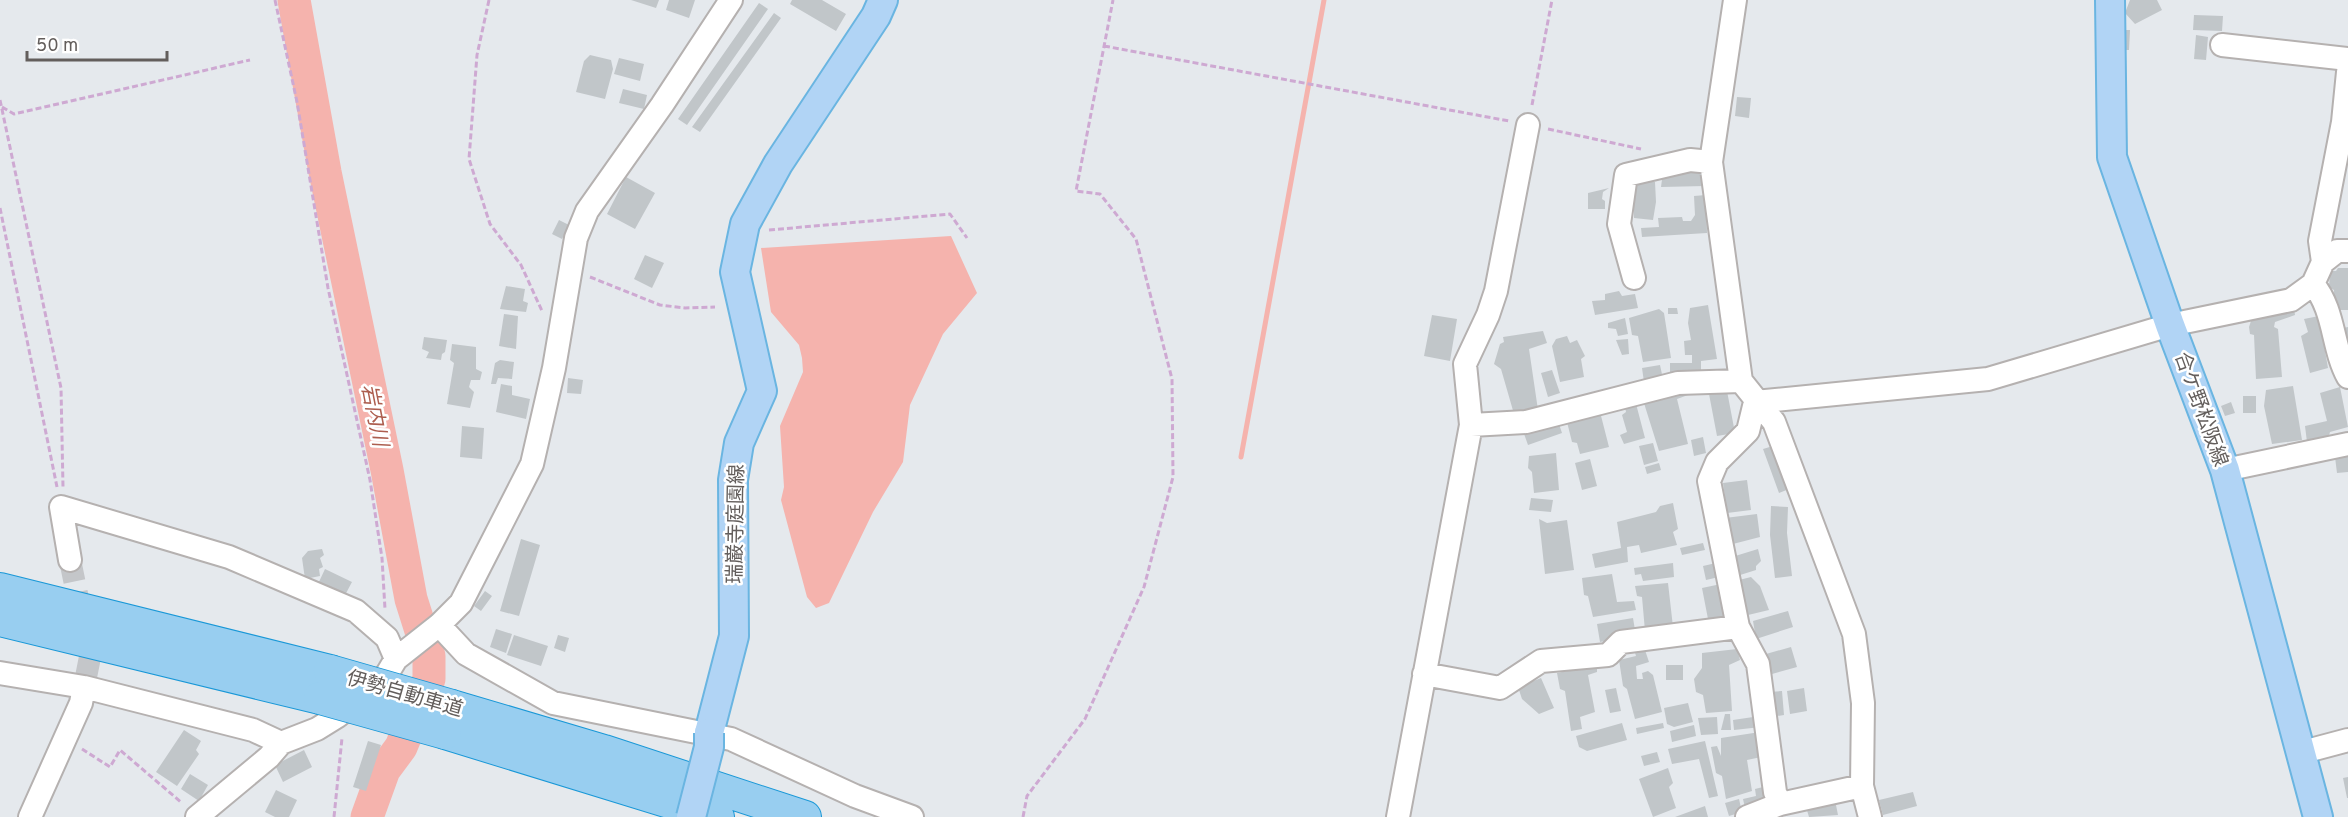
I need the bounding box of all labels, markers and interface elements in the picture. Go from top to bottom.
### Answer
scale bar [27,24,166,62]
text: 50 m [36,35,78,58]
street label: 合ケ野松阪線 [2167,349,2233,471]
water label: 岩内川 [354,382,393,451]
street label: 瑞巌寺庭園線 [723,464,751,584]
street label: 伊勢自動車道 [343,666,466,724]

